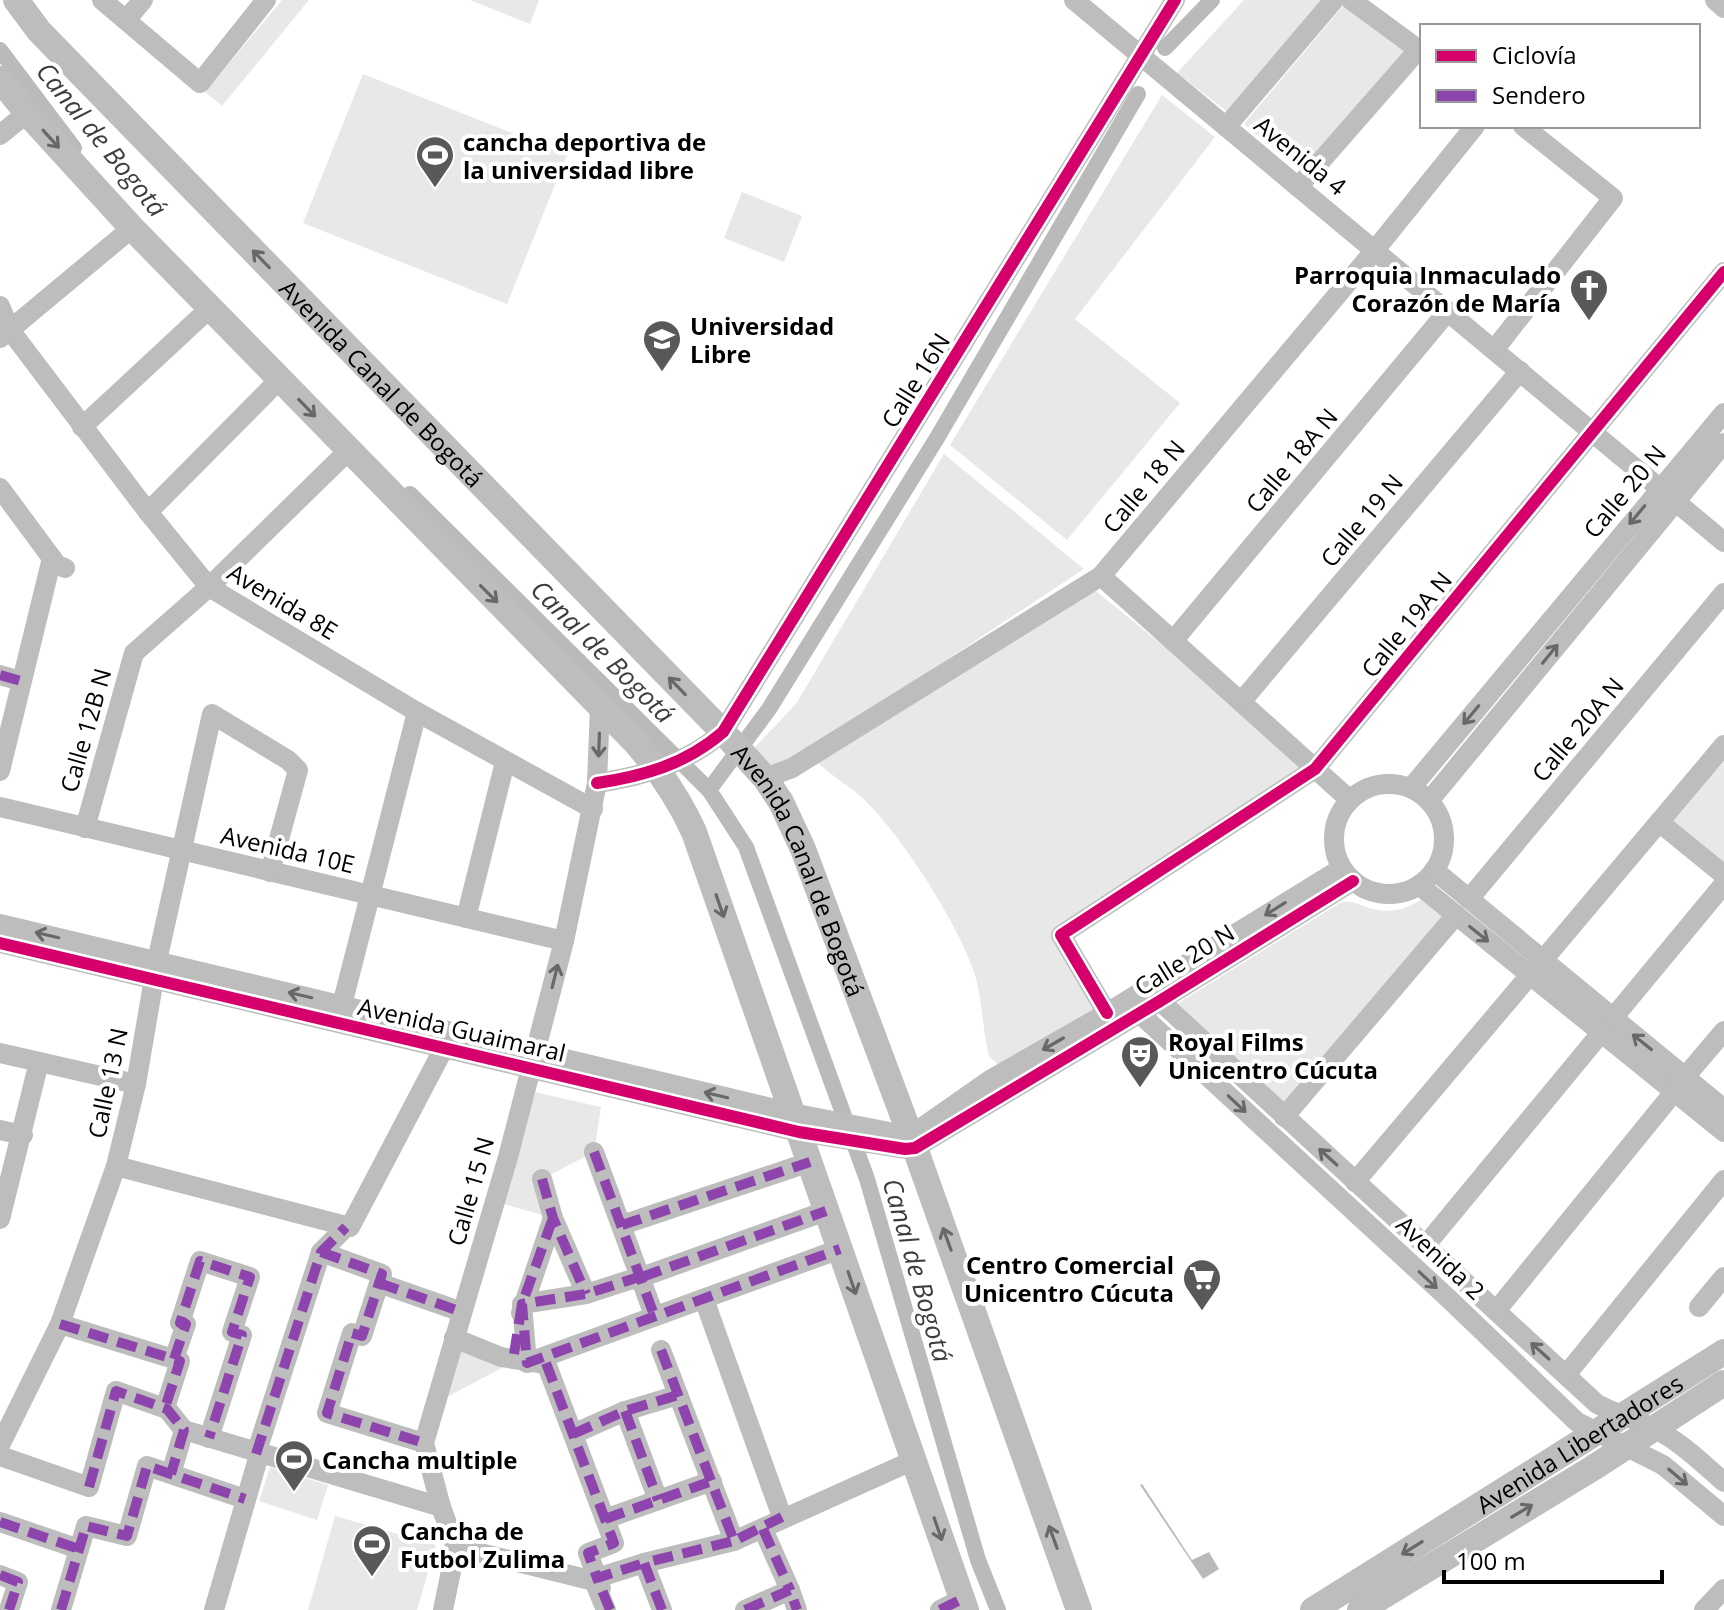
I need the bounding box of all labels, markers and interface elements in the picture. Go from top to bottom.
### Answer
legend [1420,24,1700,128]
text: Ciclovía [1492,38,1577,71]
water label: Canal de Bogotá [28,54,176,224]
text: Sendero [1492,78,1586,111]
street label: Avenida 4 [1248,108,1354,202]
place label: cancha deportiva de la universidad libre [463,125,706,186]
one-way arrow [41,128,59,148]
sports icon: cancha deportiva de la universidad libre [414,134,456,189]
one-way arrow [252,249,271,269]
place label: Parroquia Inmaculado Corazón de María [1294,258,1561,319]
church icon: Parroquia Inmaculado Corazón de María [1568,267,1610,322]
street label: Avenida Canal de Bogotá [273,272,491,494]
place label: Universidad Libre [690,309,834,370]
school or university icon: Universidad Libre [641,318,683,373]
street label: Calle 16N [873,326,957,434]
one-way arrow [297,398,316,417]
street label: Calle 18A N [1237,401,1345,519]
street label: Calle 18 N [1094,432,1192,540]
street label: Calle 20 N [1575,437,1673,545]
street label: Calle 19 N [1312,466,1410,574]
one-way arrow [1628,504,1646,525]
street label: Avenida 8E [222,555,344,647]
street label: Calle 19A N [1353,564,1459,684]
water label: Canal de Bogotá [523,571,683,731]
one-way arrow [479,584,498,603]
one-way arrow [1541,645,1559,665]
street label: Calle 12B N [52,664,118,796]
street label: Calle 20A N [1523,670,1631,788]
one-way arrow [668,676,687,696]
one-way arrow [1463,705,1481,726]
one-way arrow [591,731,606,758]
street label: Avenida Canal de Bogotá [725,736,873,1001]
street label: Avenida 10E [218,818,358,880]
one-way arrow [713,893,728,918]
one-way arrow [1265,901,1287,917]
street label: Calle 20 N [1128,915,1240,1003]
one-way arrow [1469,925,1489,943]
one-way arrow [35,927,60,942]
one-way arrow [548,963,563,989]
one-way arrow [288,987,313,1002]
street label: Avenida Guaimaral [355,989,569,1069]
street label: Calle 13 N [79,1025,135,1141]
place label: Royal Films Unicentro Cúcuta [1168,1025,1378,1086]
one-way arrow [1632,1033,1653,1051]
theatre icon: Royal Films Unicentro Cúcuta [1119,1034,1161,1089]
one-way arrow [1042,1037,1066,1052]
one-way arrow [704,1086,730,1101]
one-way arrow [1227,1095,1247,1114]
street label: Calle 15 N [439,1133,501,1249]
one-way arrow [1318,1148,1338,1166]
water label: Canal de Bogotá [875,1174,961,1366]
street label: Avenida 2 [1390,1208,1492,1306]
one-way arrow [939,1227,954,1252]
place label: Centro Comercial Unicentro Cúcuta [964,1248,1174,1309]
supermarket icon: Centro Comercial Unicentro Cúcuta [1181,1257,1223,1312]
one-way arrow [846,1271,860,1295]
one-way arrow [1418,1271,1438,1289]
one-way arrow [1530,1342,1550,1361]
street label: Avenida Libertadores [1469,1366,1689,1520]
sports icon: Cancha multiple [273,1438,315,1493]
place label: Cancha multiple [322,1443,518,1476]
one-way arrow [1667,1468,1687,1486]
one-way arrow [1510,1503,1533,1519]
place label: Cancha de Futbol Zulima [400,1514,565,1575]
one-way arrow [931,1516,946,1541]
sports icon: Cancha de Futbol Zulima [351,1523,393,1578]
one-way arrow [1045,1524,1060,1549]
scale bar [1444,1534,1662,1584]
one-way arrow [1401,1540,1423,1557]
text: 100 m [1456,1544,1526,1577]

